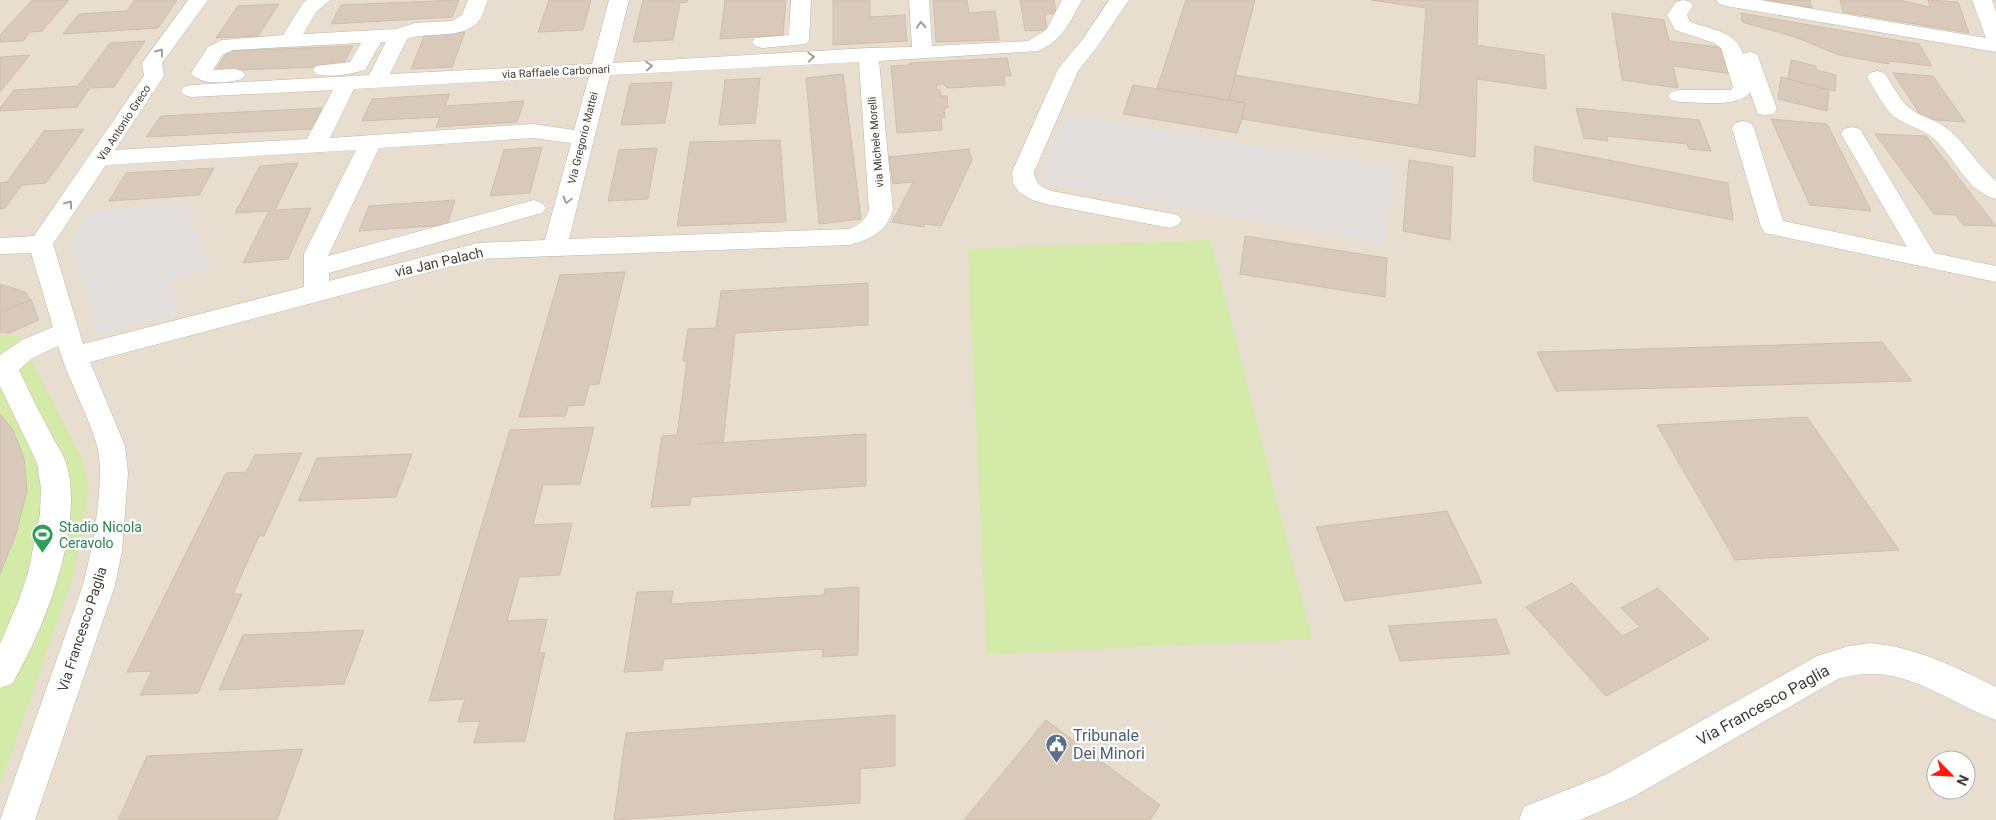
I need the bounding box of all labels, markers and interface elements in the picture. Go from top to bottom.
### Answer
one-way arrow [915,21,926,29]
one-way arrow [154,48,163,58]
one-way arrow [807,52,815,63]
one-way arrow [645,61,653,72]
street label: via Raffaele Carbonari [502,63,610,81]
street label: Via Antonio Greco [95,82,153,164]
street label: Via Gregorio Mattei [565,91,601,185]
street label: via Michele Morelli [866,96,886,188]
one-way arrow [562,195,573,204]
one-way arrow [63,200,72,210]
street label: via Jan Palach [393,244,485,280]
place label: Stadio Nicola Ceravolo [59,519,142,551]
sports icon: Stadio Nicola Ceravolo [31,523,55,554]
street label: Via Francesco Paglia [54,565,110,693]
street label: Via Francesco Paglia [1693,661,1833,749]
place label: Tribunale Dei Minori [1073,726,1145,763]
public building icon: Tribunale Dei Minori [1045,732,1069,763]
north arrow [1926,750,1976,800]
text: N [1954,773,1972,788]

